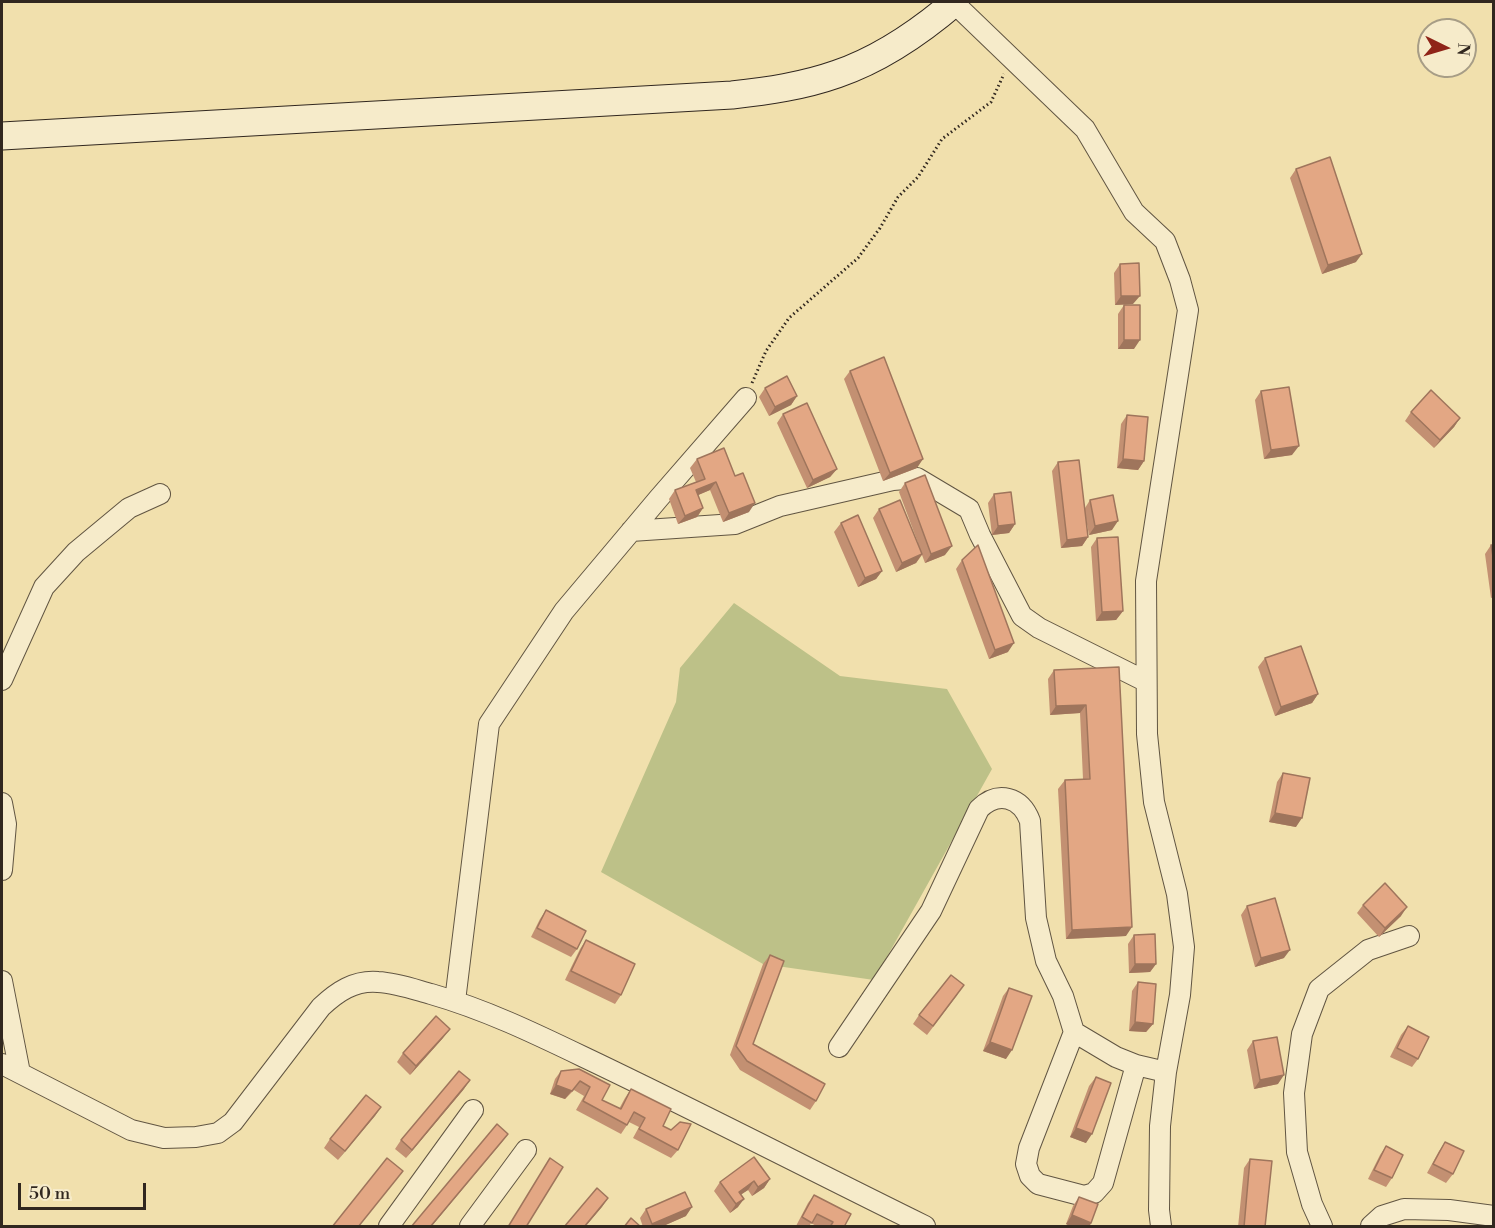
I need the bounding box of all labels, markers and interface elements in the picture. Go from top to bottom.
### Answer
north arrow [1417,18,1477,78]
text: N [1452,42,1473,57]
scale bar [21,1171,148,1209]
text: 50 m [29,1182,70,1205]

